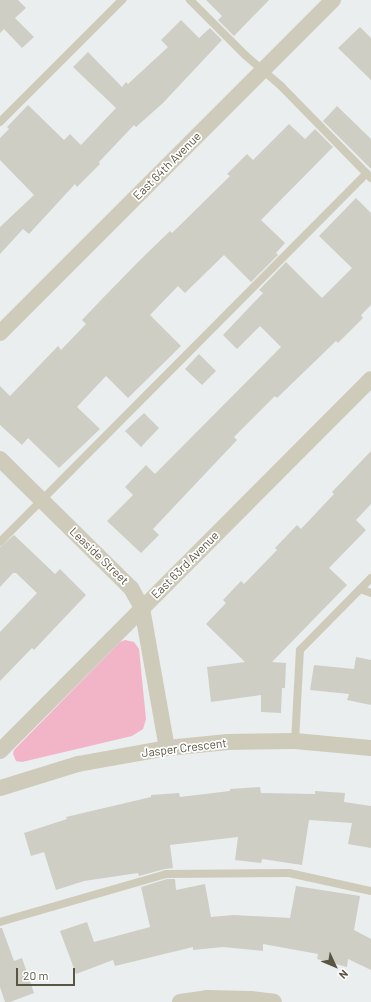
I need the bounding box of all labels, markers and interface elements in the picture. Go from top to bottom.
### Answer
street label: East 64th Avenue [130,129,204,203]
street label: Leaside Street [67,524,131,588]
street label: East 63rd Avenue [148,528,222,602]
street label: Jasper Crescent [141,736,227,760]
north arrow [315,946,355,986]
scale bar [18,960,77,986]
text: 20 m [23,968,49,982]
text: N [337,968,351,982]

